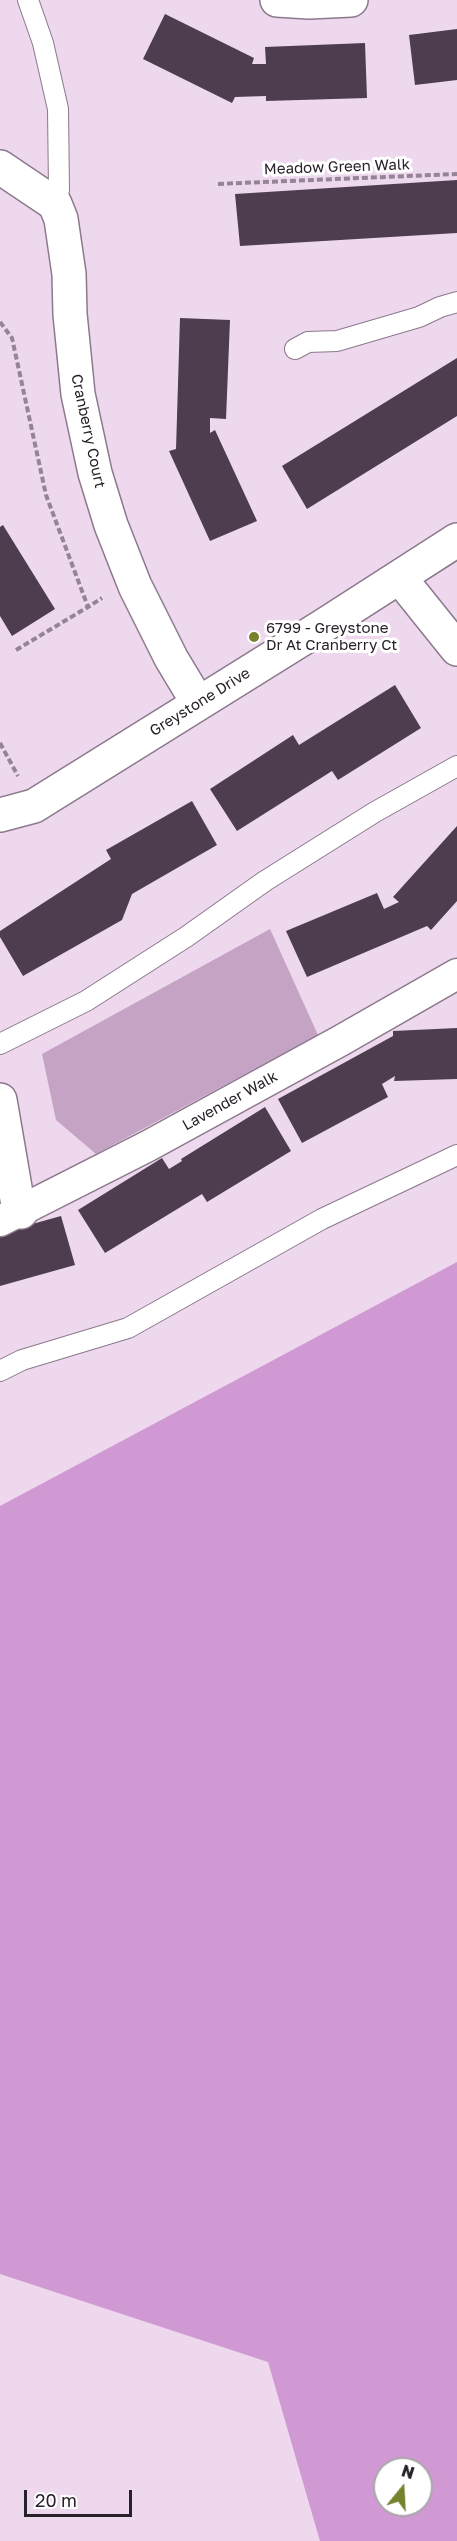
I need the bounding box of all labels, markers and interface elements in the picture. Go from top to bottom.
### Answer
street label: Meadow Green Walk [264,155,410,179]
street label: Cranberry Court [67,372,109,490]
place label: 6799 - Greystone Dr At Cranberry Ct [266,619,397,654]
marker: 6799 - Greystone Dr At Cranberry Ct [247,630,261,644]
street label: Greystone Drive [147,664,253,740]
street label: Lavender Walk [179,1067,281,1135]
north arrow [373,2457,433,2517]
text: N [399,2460,417,2483]
scale bar [27,2478,135,2516]
text: 20 m [35,2489,77,2511]

